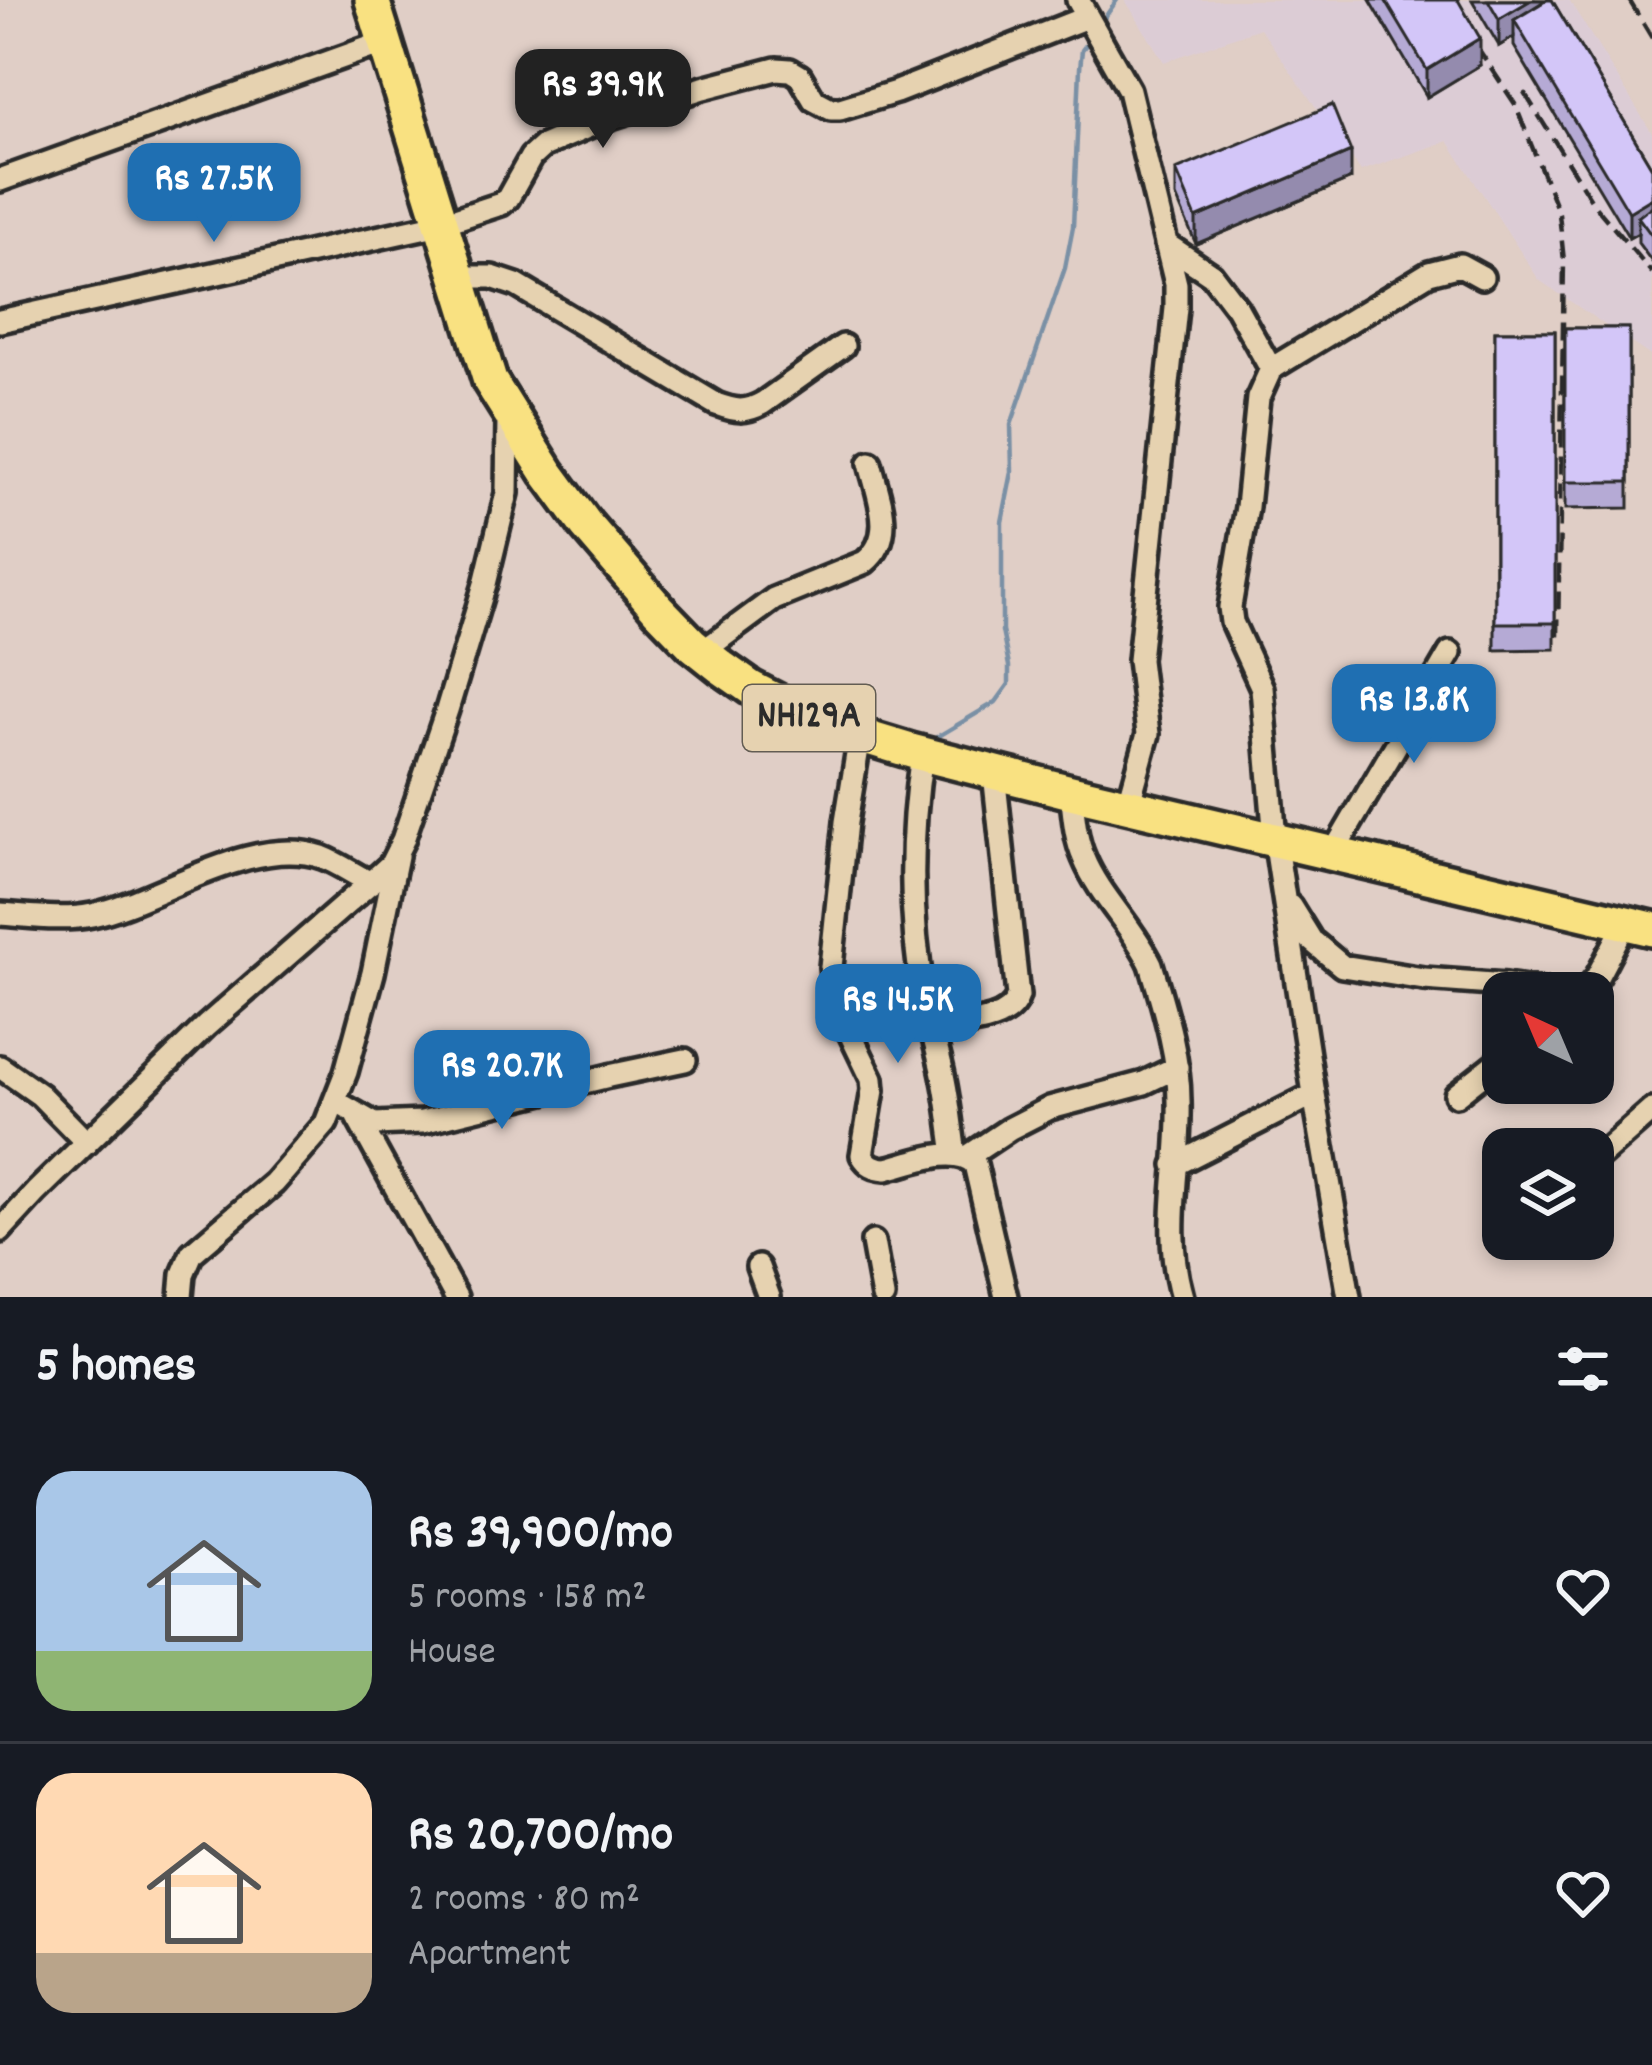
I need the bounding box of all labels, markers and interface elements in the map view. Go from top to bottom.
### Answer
pin: Rs 39.9K [479,49,727,151]
text: Rs 39.9K [542,60,664,115]
pin: Rs 27.5K [90,143,338,245]
text: Rs 27.5K [155,154,273,209]
pin: Rs 13.8K [1290,664,1538,766]
text: Rs 13.8K [1359,675,1469,730]
road number: NH129A [743,685,875,751]
pin: Rs 14.5K [774,964,1022,1066]
north arrow [1482,972,1614,1104]
map controls [1482,972,1614,1260]
text: Rs 14.5K [842,975,954,1030]
pin: Rs 20.7K [378,1030,626,1132]
text: Rs 20.7K [441,1041,563,1096]
button: layers [1482,1128,1614,1260]
text: 5 homes [36,1333,196,1405]
icon: filters [1550,1336,1616,1402]
text: Rs 39,900/mo [408,1500,673,1572]
icon: home [132,1519,276,1663]
icon: heart [1550,1558,1616,1624]
text: 5 rooms · 158 m² [408,1572,646,1627]
text: House [408,1627,496,1682]
text: Rs 20,700/mo [408,1802,673,1874]
icon: home [132,1821,276,1965]
icon: heart [1550,1860,1616,1926]
text: 2 rooms · 80 m² [408,1874,640,1929]
text: Apartment [408,1929,571,1984]

